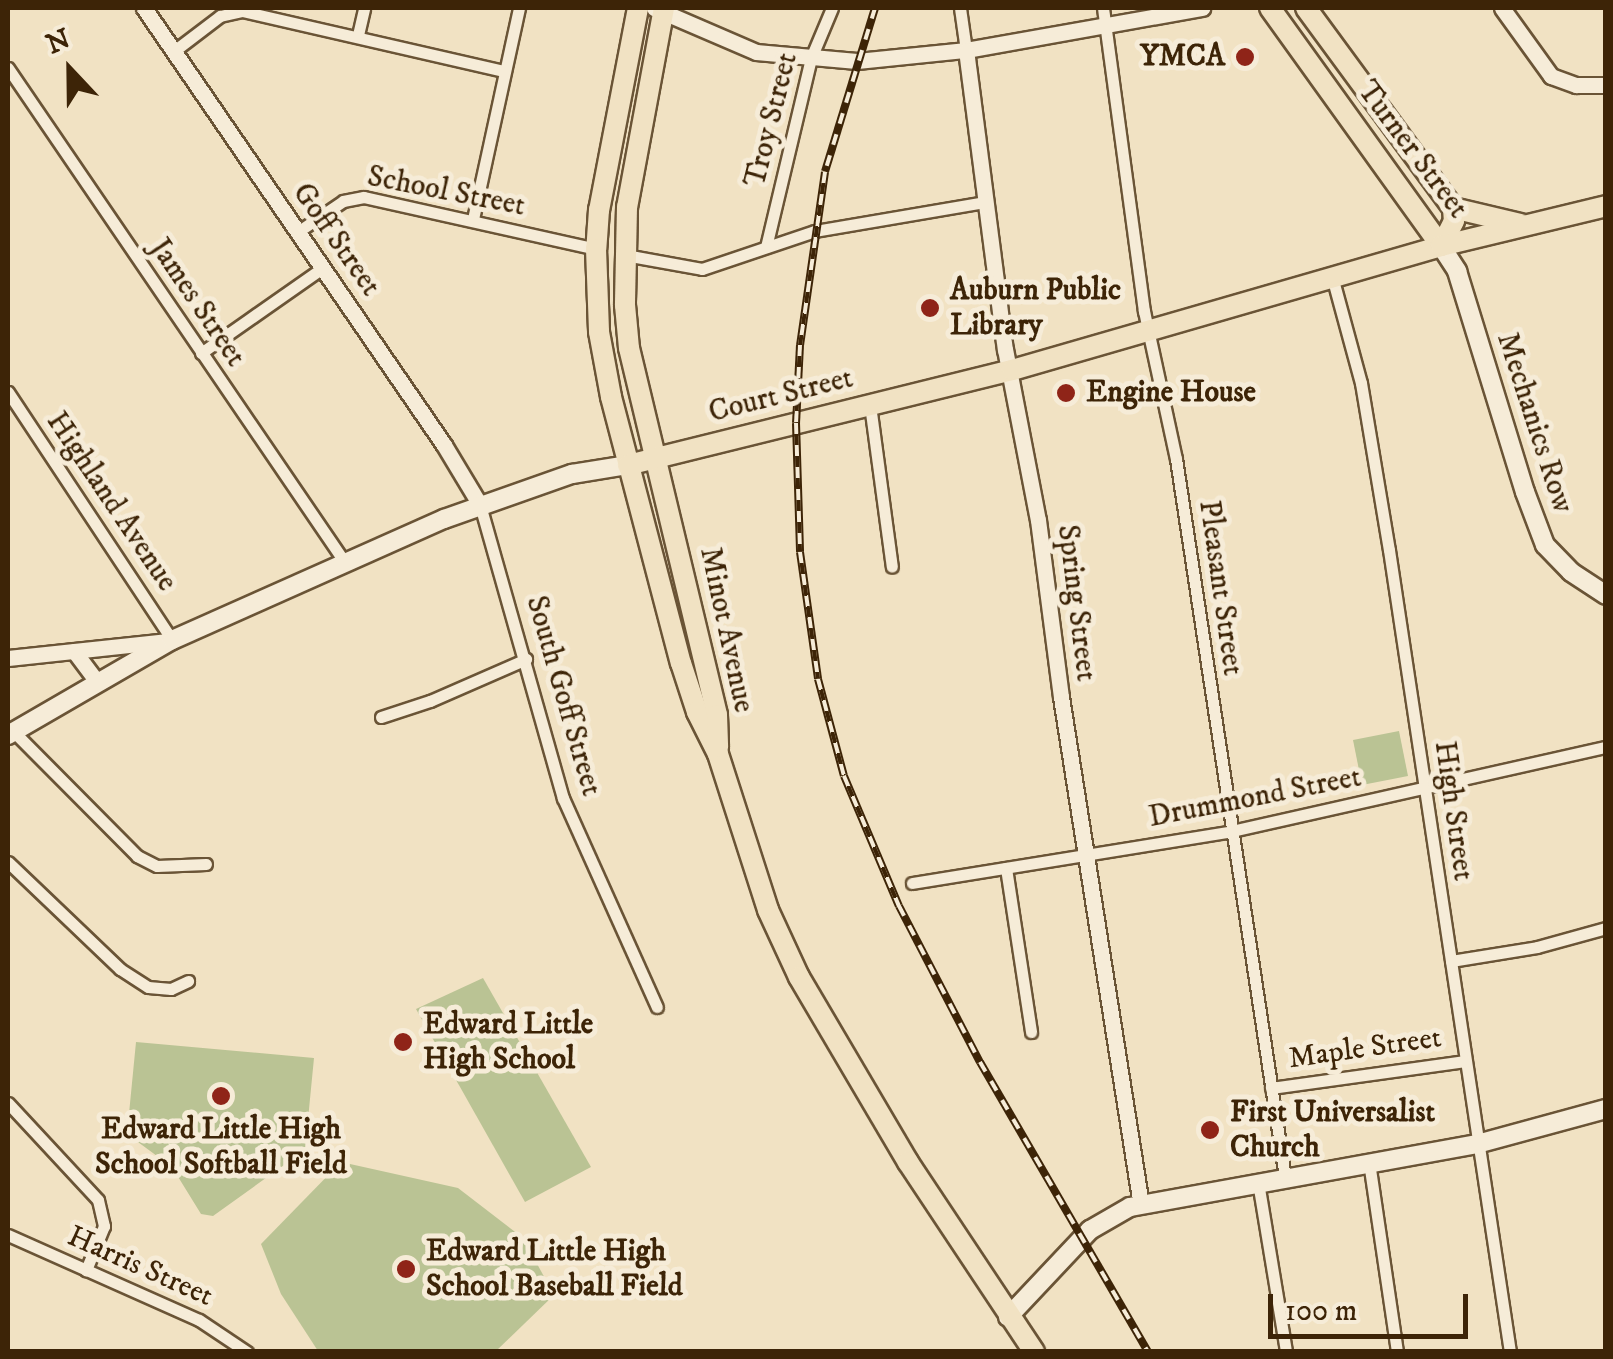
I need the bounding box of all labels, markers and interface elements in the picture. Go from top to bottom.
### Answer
north arrow [20,20,120,120]
text: N [41,21,76,62]
place label: YMCA [1140,39,1225,75]
marker: YMCA [1234,46,1256,68]
street label: Troy Street [738,49,806,191]
street label: Turner Street [1349,74,1475,226]
street label: School Street [364,159,528,225]
street label: Goff Street [284,177,388,303]
street label: James Street [141,232,253,374]
place label: Auburn Public Library [950,273,1121,344]
marker: Auburn Public Library [919,297,941,319]
street label: Mechanics Row [1488,328,1580,518]
street label: Court Street [705,361,857,431]
place label: Engine House [1086,375,1256,411]
marker: Engine House [1055,382,1077,404]
street label: Highland Avenue [38,406,184,598]
street label: Pleasant Street [1190,498,1250,678]
street label: Spring Street [1049,523,1103,683]
street label: Minot Avenue [691,544,761,716]
street label: South Goff Street [517,592,609,800]
street label: High Street [1425,739,1481,883]
street label: Drummond Street [1146,760,1364,836]
place label: Edward Little High School [423,1007,593,1078]
street label: Maple Street [1286,1020,1444,1078]
marker: Edward Little High School [392,1031,414,1053]
marker: Edward Little High School Softball Field [210,1085,232,1107]
place label: First Universalist Church [1230,1095,1435,1166]
place label: Edward Little High School Softball Field [95,1112,347,1182]
marker: First Universalist Church [1199,1119,1221,1141]
street label: Harris Street [62,1219,218,1315]
place label: Edward Little High School Baseball Field [426,1234,683,1304]
marker: Edward Little High School Baseball Field [395,1258,417,1280]
scale bar [1273,1274,1473,1336]
text: 100 m [1285,1293,1357,1330]

